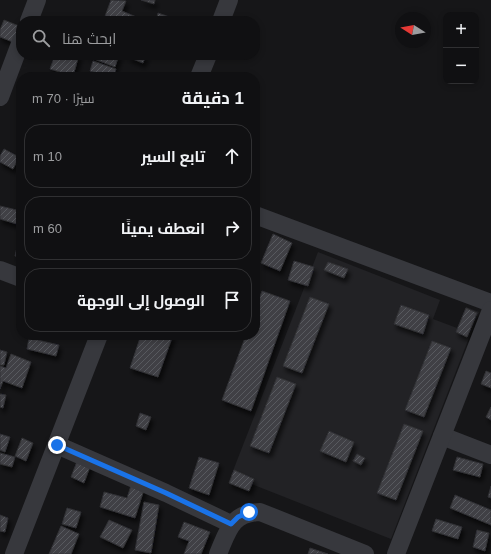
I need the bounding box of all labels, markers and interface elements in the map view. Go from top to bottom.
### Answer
north arrow [395,12,431,48]
map controls [443,12,479,84]
button: + [443,12,479,48]
search box [16,16,260,60]
icon: search [30,27,52,49]
text: ابحث هنا [62,30,116,47]
button: − [443,48,479,84]
text: 1 دقيقة [182,89,244,108]
text: سيرًا · 70 m [32,91,94,106]
icon: ahead [221,145,243,167]
text: تابع السير [141,148,205,165]
text: 10 m [33,149,62,164]
icon: right [221,217,243,239]
text: انعطف يمينًا [121,220,205,237]
text: 60 m [33,221,62,236]
icon: arrive [221,289,243,311]
text: الوصول إلى الوجهة [77,292,205,309]
route end [48,436,66,454]
route start [240,503,258,521]

